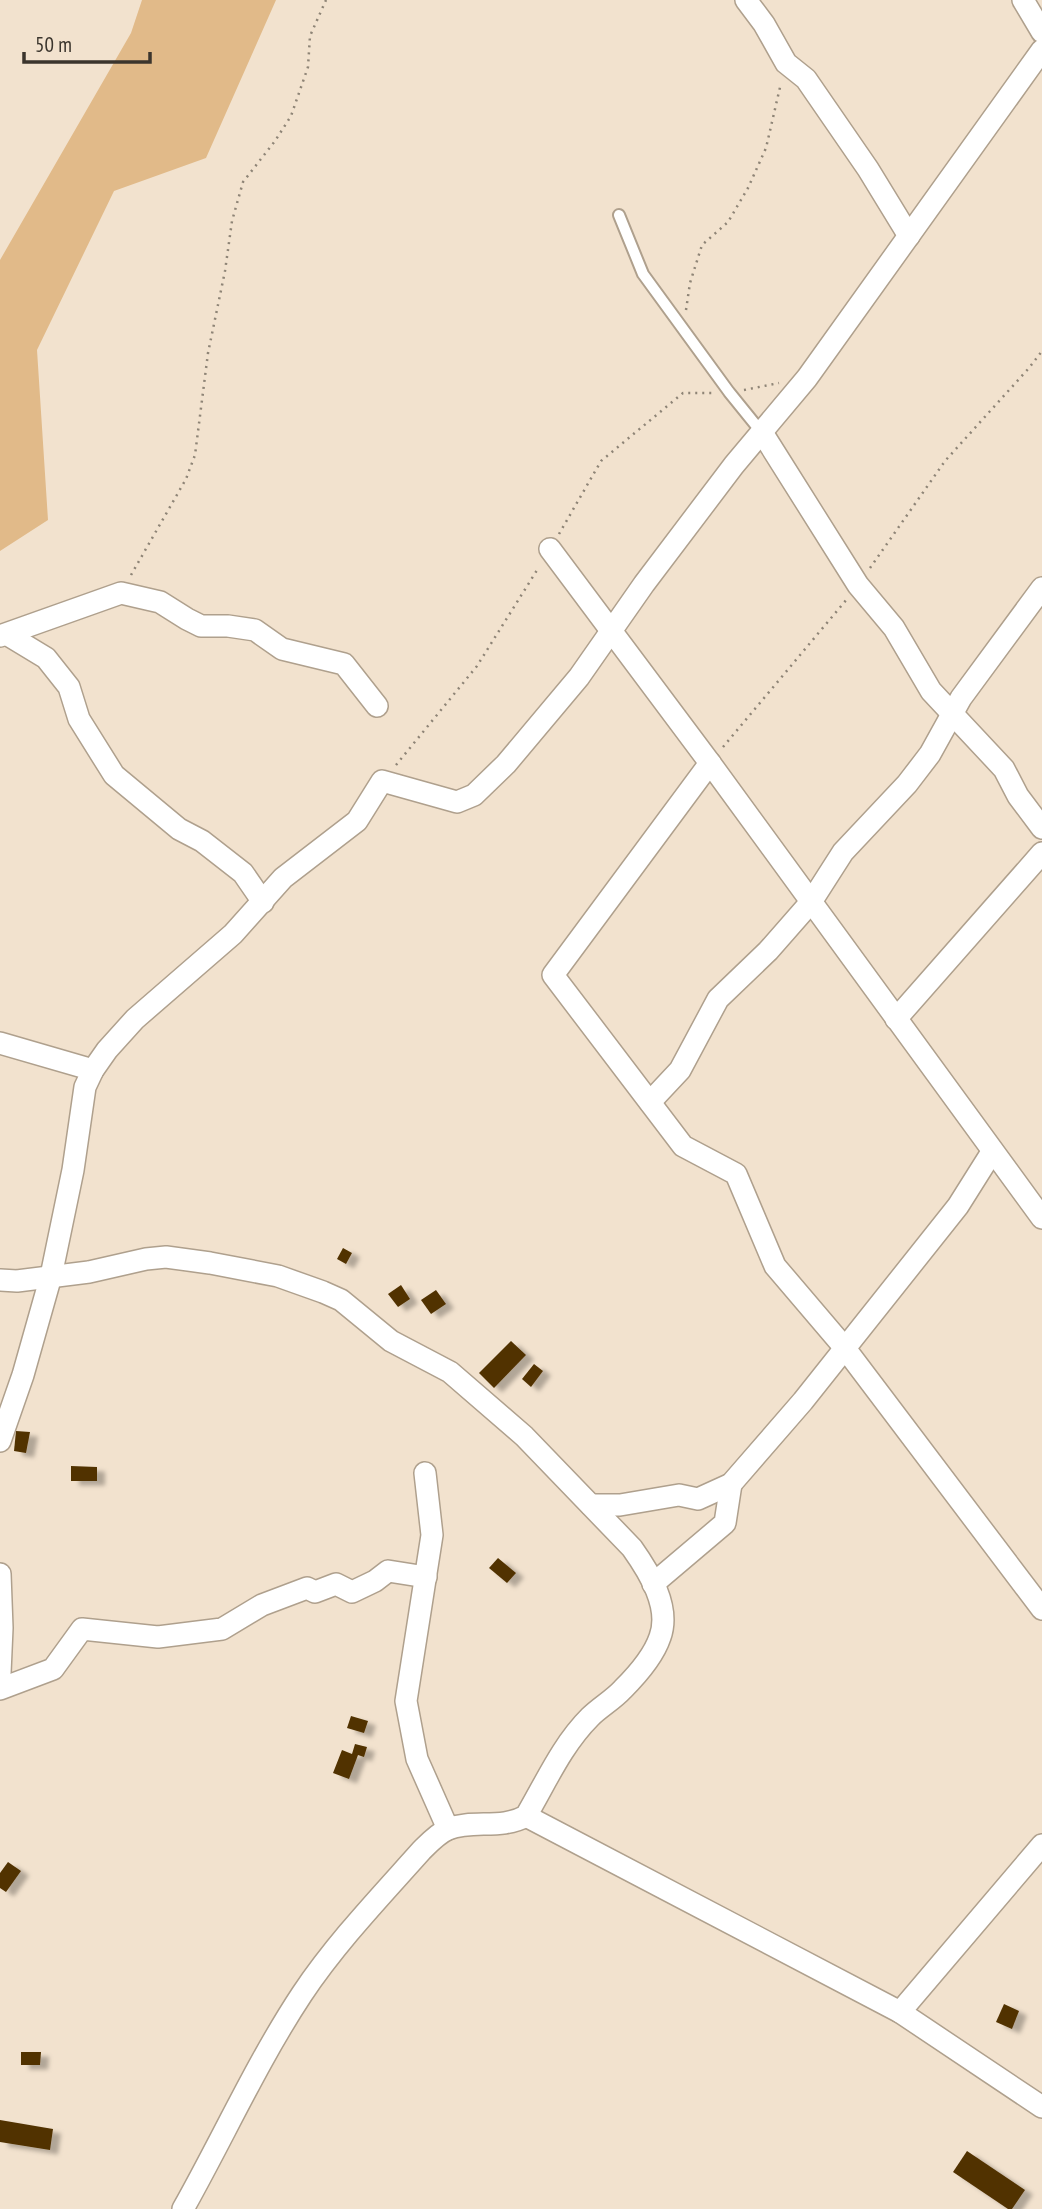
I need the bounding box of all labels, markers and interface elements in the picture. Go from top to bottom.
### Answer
scale bar [24,21,150,65]
text: 50 m [35,31,72,58]

